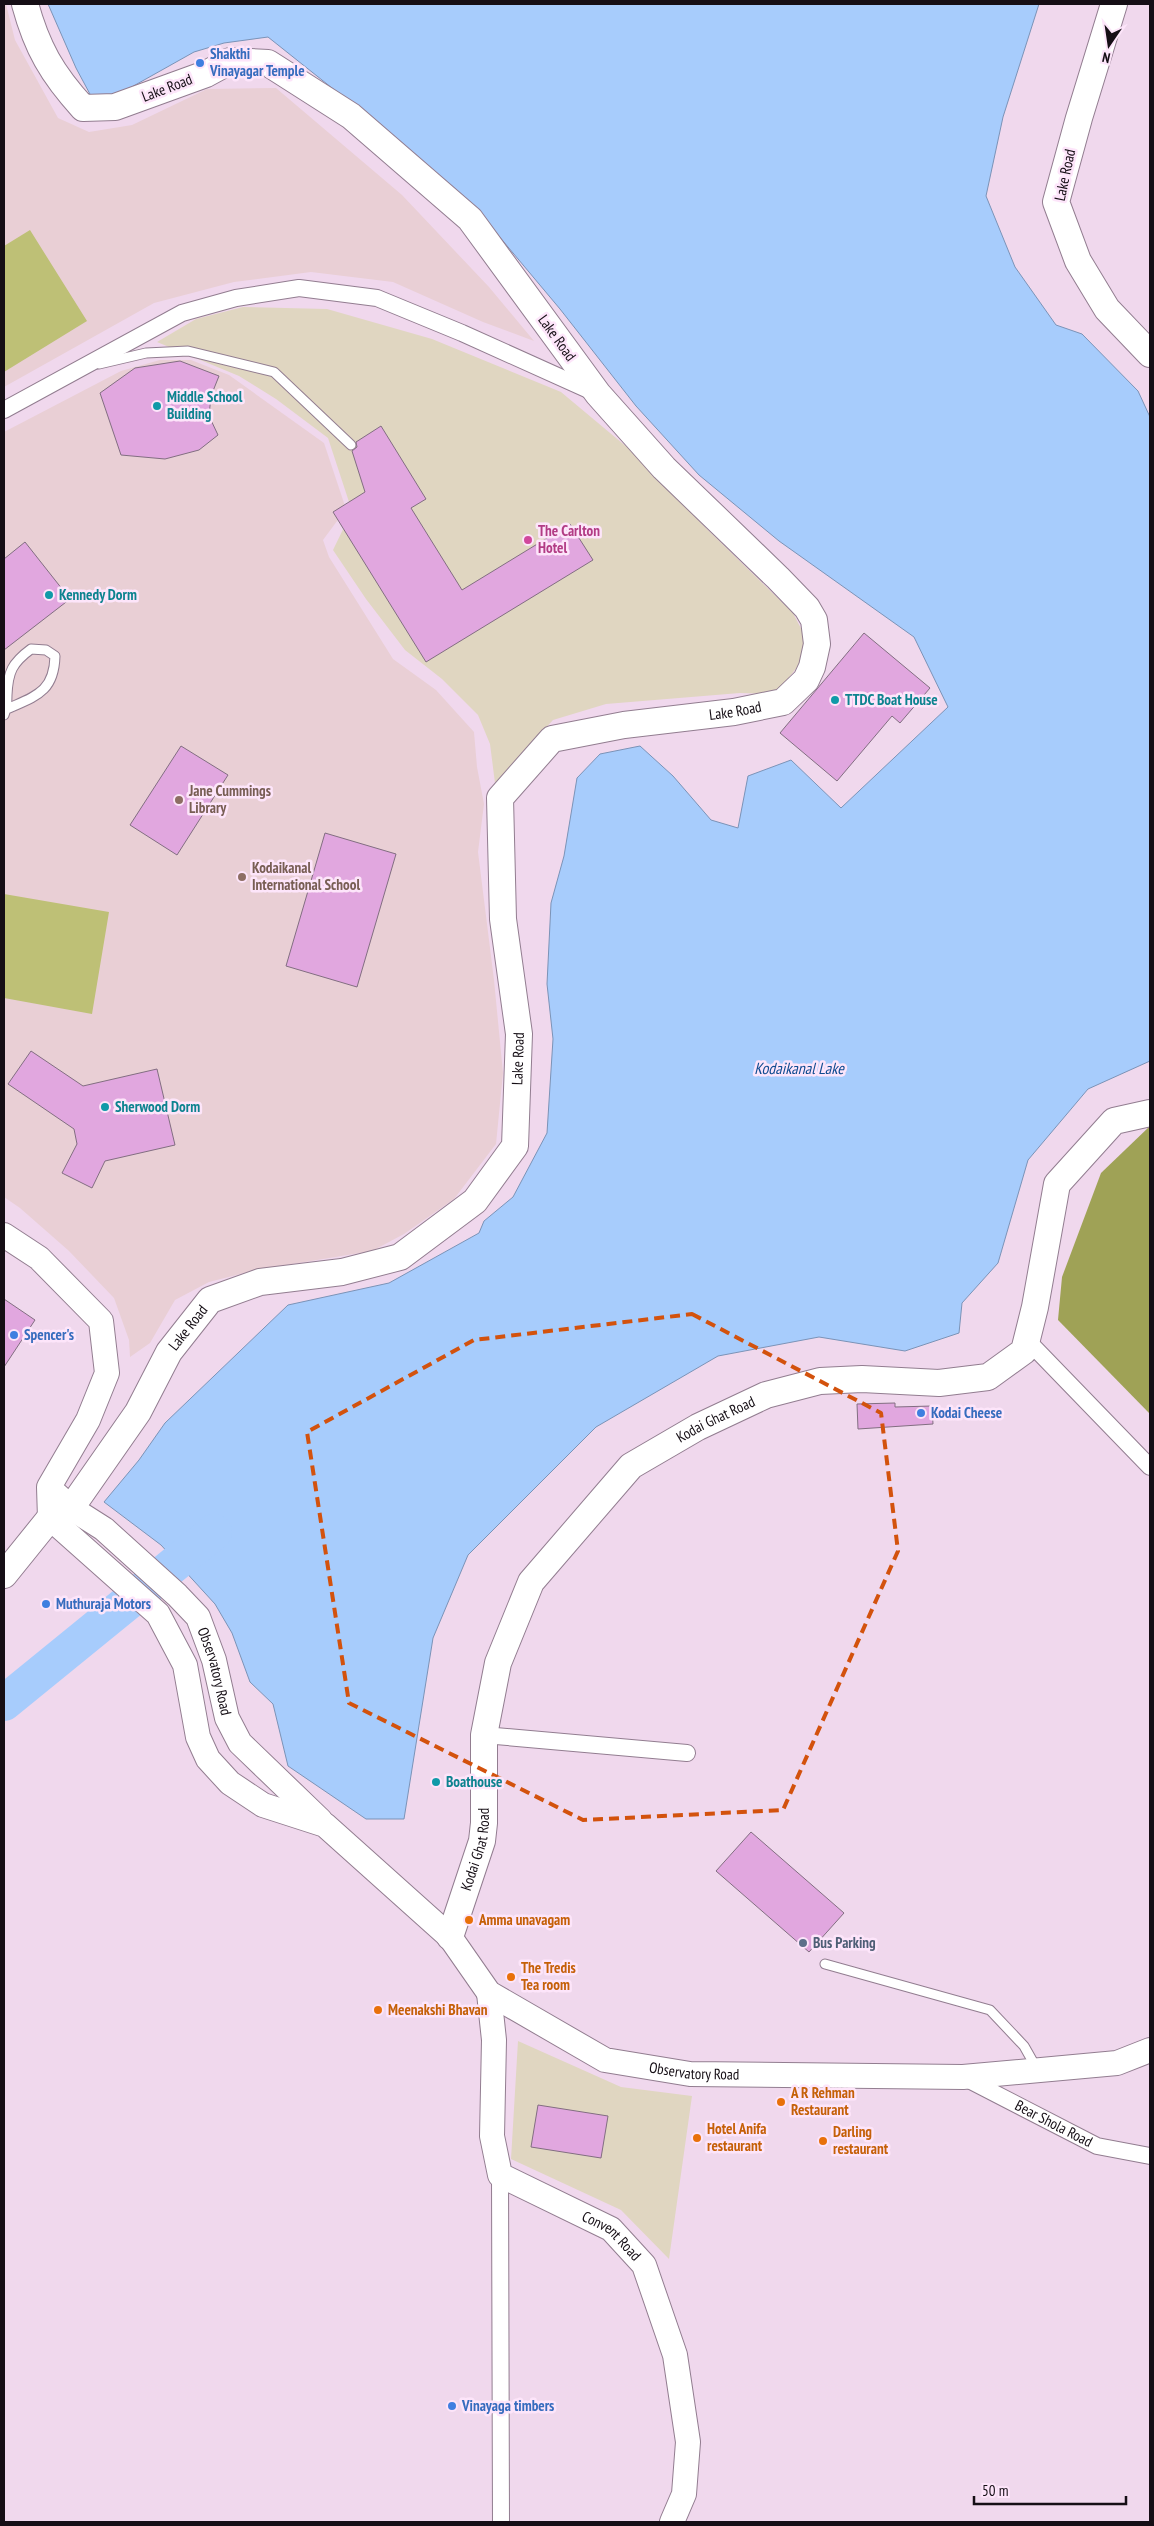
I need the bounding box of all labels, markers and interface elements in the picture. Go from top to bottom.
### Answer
north arrow [1084,20,1134,70]
place label: Shakthi Vinayagar Temple [209,44,305,80]
text: N [1100,48,1112,67]
marker: Shakthi Vinayagar Temple [194,57,206,69]
street label: Lake Road [139,69,195,106]
street label: Lake Road [1050,147,1079,203]
street label: Lake Road [534,311,581,365]
place label: Middle School Building [167,387,243,423]
marker: Middle School Building [151,400,163,412]
place label: The Carlton Hotel [538,521,600,557]
marker: The Carlton Hotel [522,534,534,546]
place label: Kennedy Dorm [59,585,137,604]
marker: Kennedy Dorm [43,589,55,601]
place label: TTDC Boat House [845,690,938,709]
marker: TTDC Boat House [829,694,841,706]
street label: Lake Road [708,697,763,724]
place label: Jane Cummings Library [188,781,271,817]
marker: Jane Cummings Library [173,794,185,806]
place label: Kodaikanal International School [252,858,360,894]
marker: Kodaikanal International School [236,871,248,883]
street label: Lake Road [507,1032,528,1085]
water label: Kodaikanal Lake [754,1058,845,1078]
place label: Sherwood Dorm [115,1097,200,1116]
marker: Sherwood Dorm [99,1101,111,1113]
street label: Lake Road [164,1301,212,1354]
place label: Spencer's [24,1325,74,1344]
marker: Spencer's [8,1329,20,1341]
street label: Kodai Ghat Road [673,1392,758,1447]
place label: Kodai Cheese [931,1403,1002,1422]
marker: Kodai Cheese [915,1407,927,1419]
place label: Muthuraja Motors [56,1594,151,1613]
marker: Muthuraja Motors [40,1598,52,1610]
street label: Observatory Road [194,1624,236,1717]
place label: Boathouse [446,1772,502,1791]
marker: Boathouse [430,1776,442,1788]
street label: Kodai Ghat Road [456,1808,493,1893]
place label: Amma unavagam [478,1910,570,1929]
marker: Amma unavagam [463,1914,475,1926]
place label: Bus Parking [813,1933,876,1952]
marker: Bus Parking [797,1937,809,1949]
place label: The Tredis Tea room [521,1958,576,1994]
marker: The Tredis Tea room [505,1971,517,1983]
place label: Meenakshi Bhavan [388,2000,488,2019]
marker: Meenakshi Bhavan [372,2004,384,2016]
street label: Observatory Road [648,2057,740,2084]
place label: A R Rehman Restaurant [790,2083,855,2119]
street label: Bear Shola Road [1012,2095,1096,2151]
marker: A R Rehman Restaurant [775,2096,787,2108]
place label: Hotel Anifa restaurant [707,2119,767,2155]
place label: Darling restaurant [833,2122,889,2158]
marker: Hotel Anifa restaurant [691,2132,703,2144]
marker: Darling restaurant [817,2135,829,2147]
street label: Convent Road [579,2206,645,2265]
place label: Vinayaga timbers [461,2396,554,2415]
marker: Vinayaga timbers [446,2400,458,2412]
scale bar [974,2474,1126,2506]
text: 50 m [982,2481,1008,2500]

